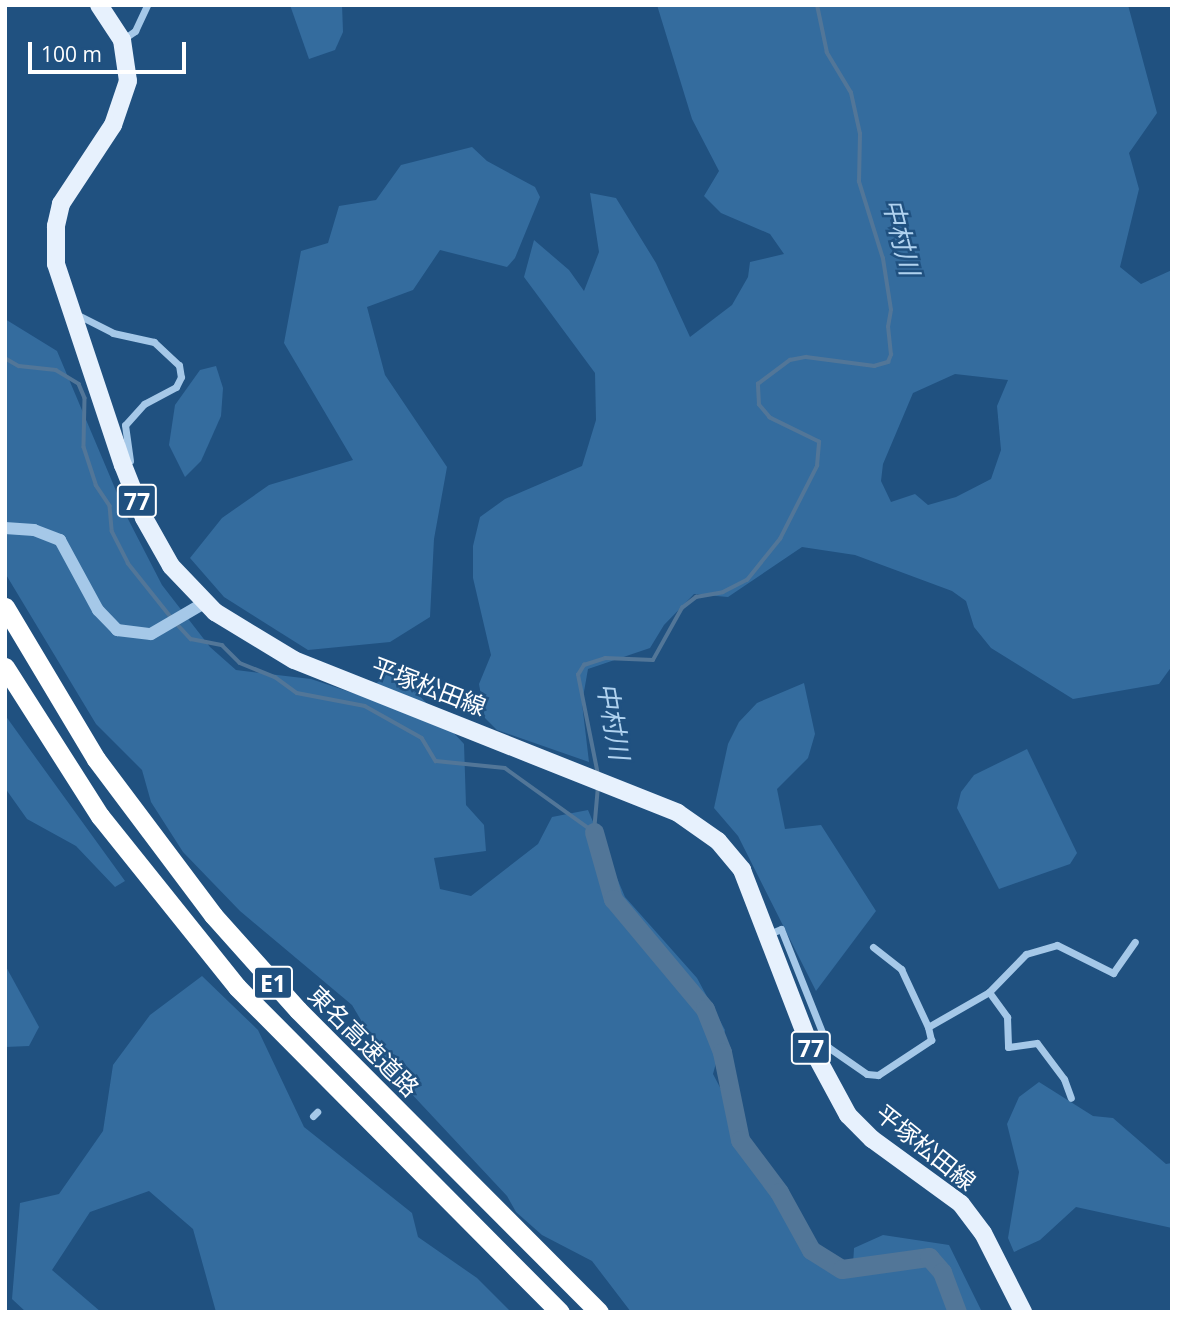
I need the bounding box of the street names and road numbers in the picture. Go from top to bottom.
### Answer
road number: 77 [116,481,158,520]
street label: 平塚松田線 [368,651,490,721]
road number: E1 [252,964,294,1002]
street label: 東名高速道路 [303,980,425,1102]
road number: 77 [790,1028,832,1068]
street label: 平塚松田線 [870,1098,982,1196]

